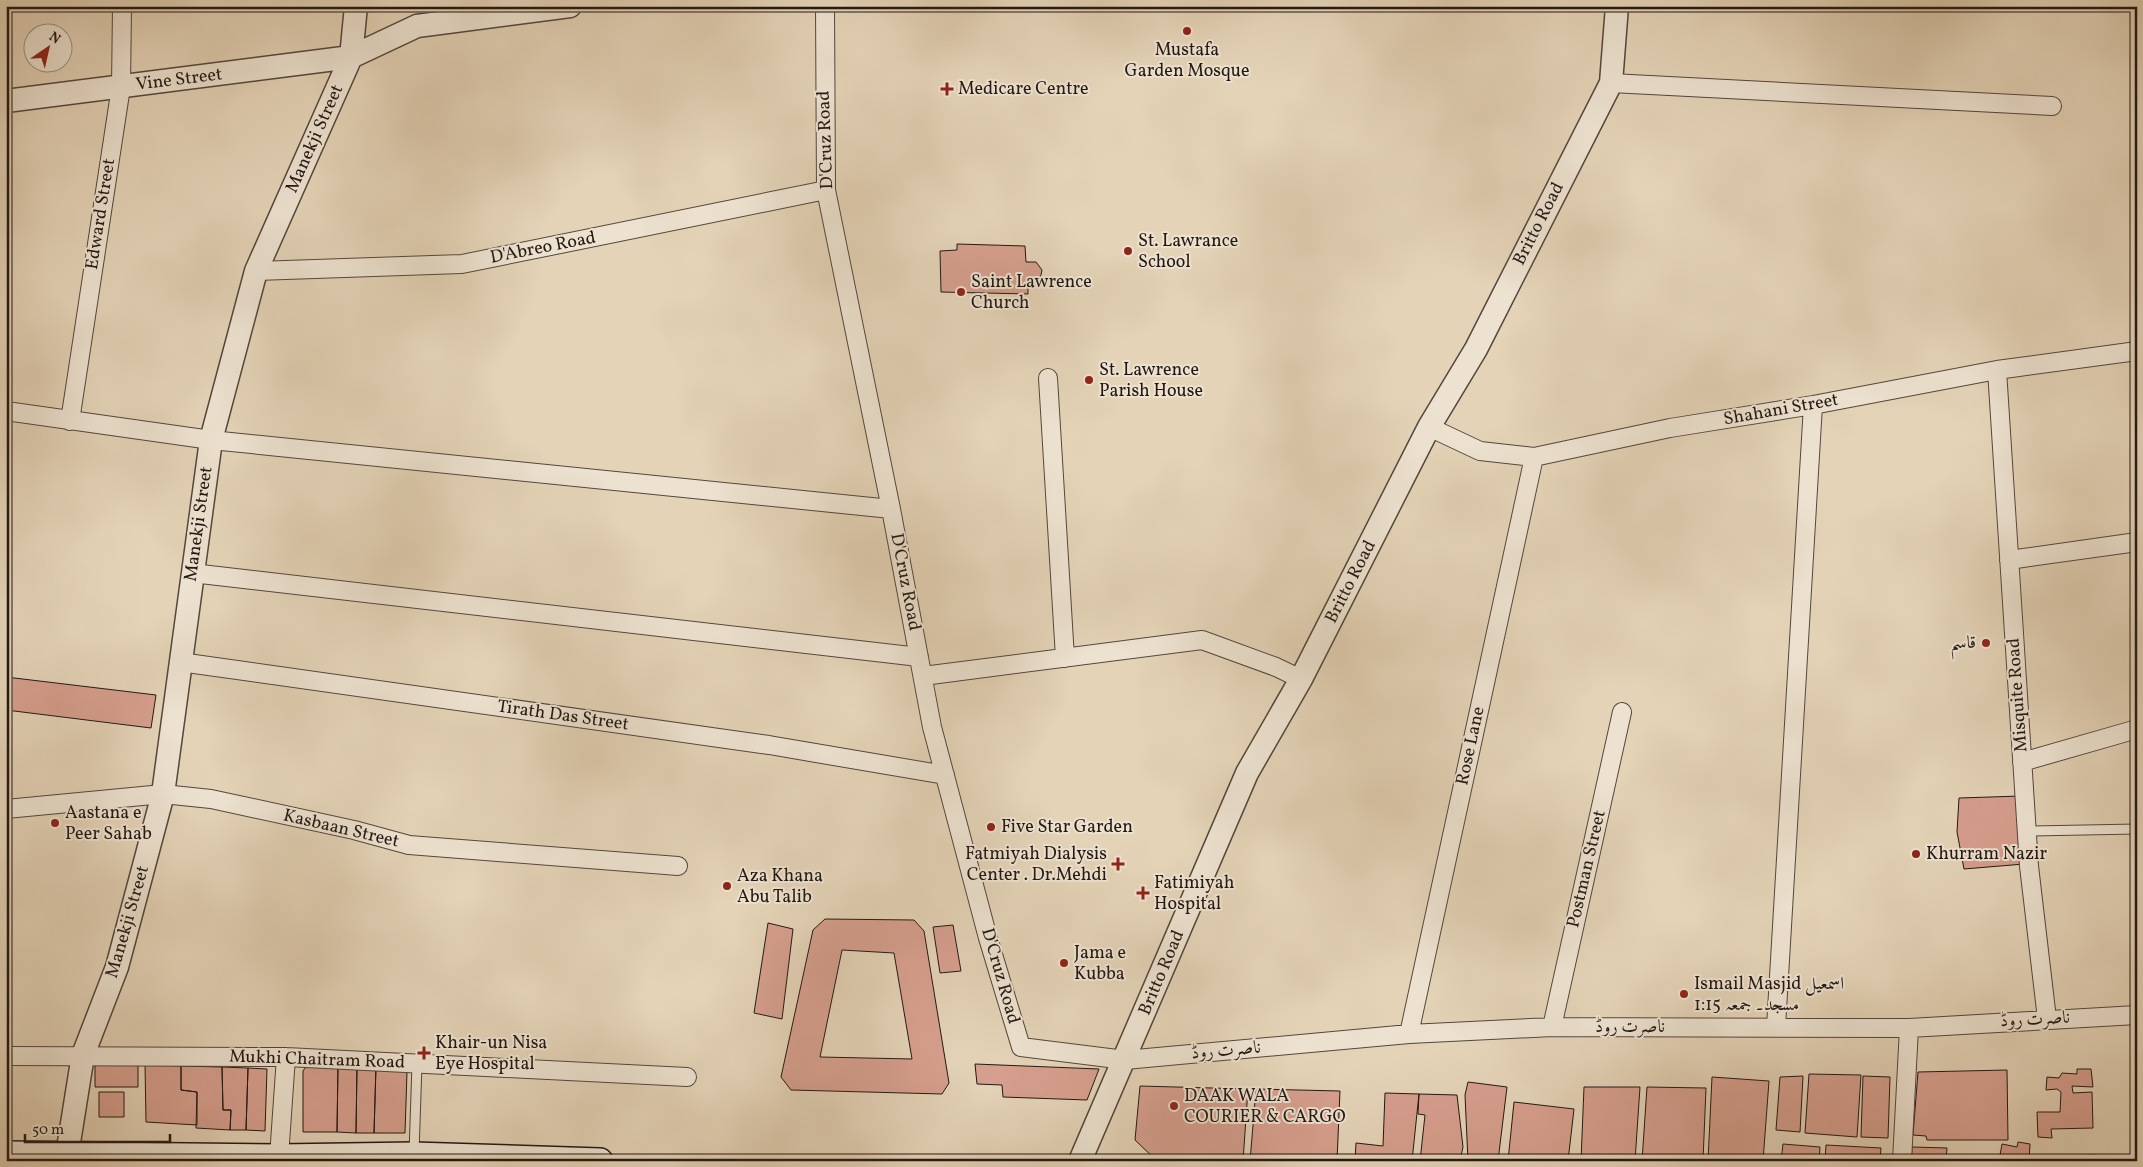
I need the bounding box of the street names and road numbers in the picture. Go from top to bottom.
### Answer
street label: Vine Street [134,62,224,98]
street label: Manekji Street [280,81,350,197]
street label: D'Cruz Road [812,90,840,190]
street label: Edward Street [80,157,122,271]
street label: Britto Road [1507,178,1571,270]
street label: D'Abreo Road [488,226,598,270]
street label: Shahani Street [1722,388,1840,432]
street label: Manekji Street [179,465,219,583]
street label: D'Cruz Road [883,531,927,633]
street label: Britto Road [1319,536,1383,628]
street label: Misquite Road [2002,637,2034,753]
street label: Tirath Das Street [496,694,630,738]
street label: Rose Lane [1450,704,1492,788]
street label: Kasbaan Street [281,804,401,854]
street label: Postman Street [1561,808,1613,930]
street label: Manekji Street [100,863,156,981]
street label: D'Cruz Road [974,925,1026,1027]
street label: Britto Road [1133,927,1191,1019]
street label: ناصرت روڈ [1999,1006,2071,1034]
street label: ناصرت روڈ [1595,1015,1665,1040]
street label: ناصرت روڈ [1190,1036,1262,1066]
street label: Mukhi Chaitram Road [229,1044,405,1076]

